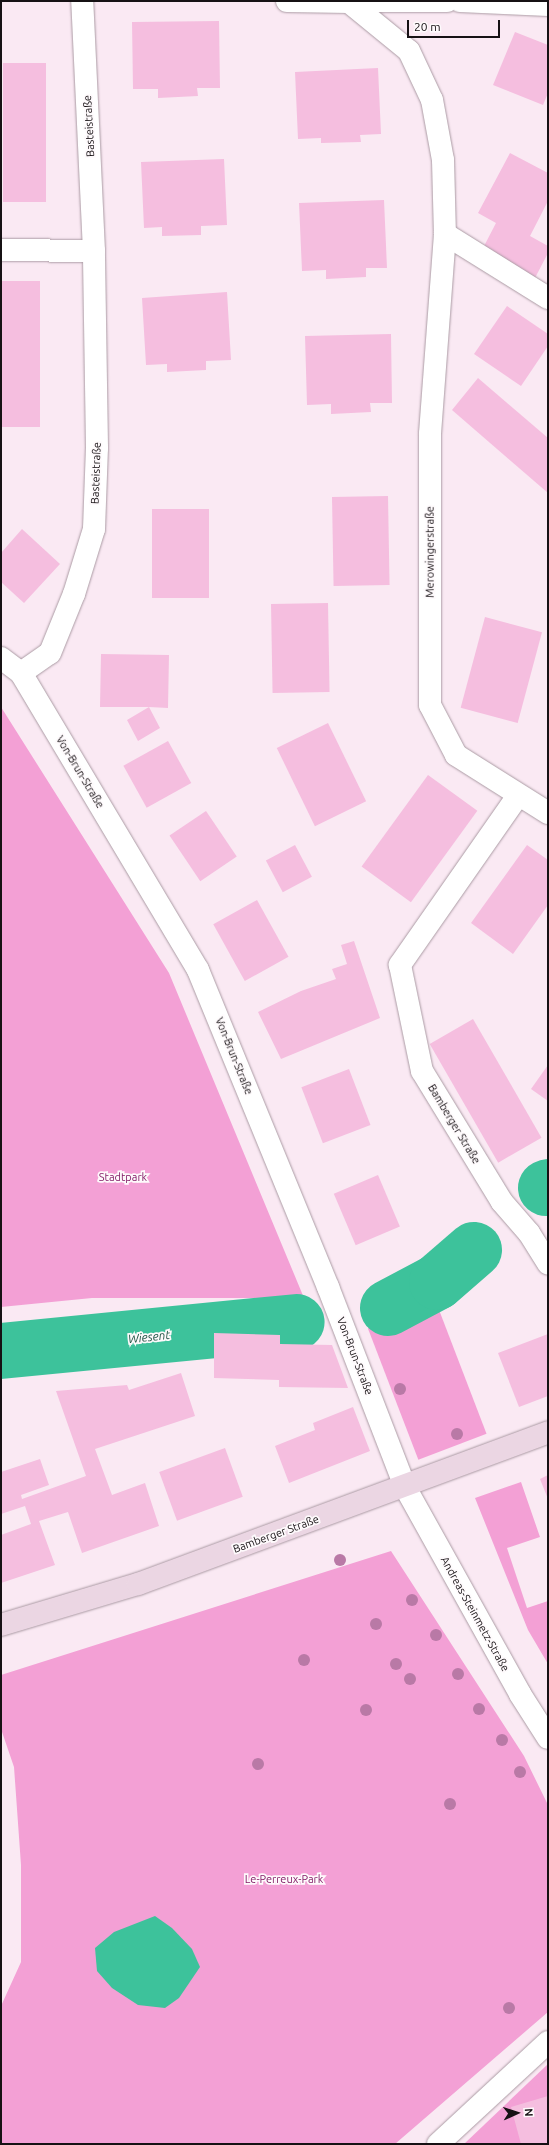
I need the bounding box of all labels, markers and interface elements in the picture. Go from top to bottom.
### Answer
scale bar [409,12,502,38]
text: 20 m [414,20,441,33]
street label: Basteistraße [81,95,97,157]
street label: Basteistraße [88,442,104,504]
street label: Merowingerstraße [423,506,437,598]
street label: Von-Brun-Straße [53,733,107,811]
street label: Von-Brun-Straße [213,1016,255,1096]
street label: Bamberger Straße [425,1082,483,1166]
park label: Stadtpark [99,1170,147,1184]
street label: Von-Brun-Straße [334,1315,376,1397]
water label: Wiesent [127,1328,171,1346]
street label: Bamberger Straße [231,1512,321,1556]
street label: Andreas-Steinmetz-Straße [438,1554,512,1674]
park label: Le-Perreux-Park [245,1872,323,1886]
north arrow [497,2093,537,2133]
text: N [523,2108,535,2117]

